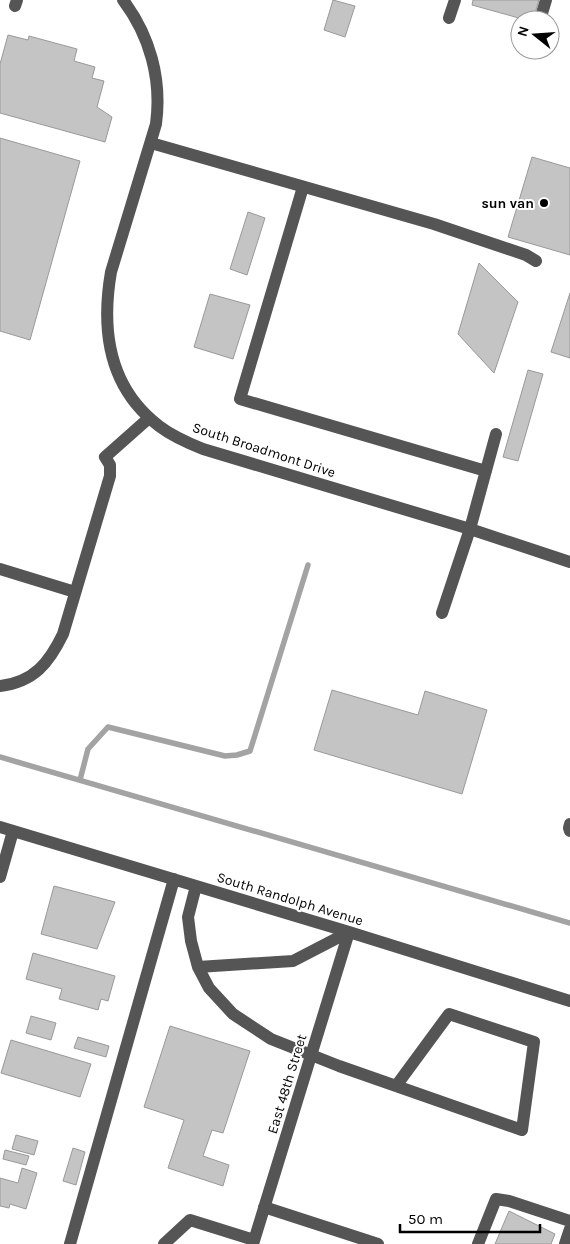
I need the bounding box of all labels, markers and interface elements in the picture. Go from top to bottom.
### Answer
north arrow [510,10,560,60]
text: N [513,24,533,39]
place label: sun van [481,195,534,212]
marker: sun van [538,197,550,209]
street label: South Broadmont Drive [190,419,338,481]
street label: South Randolph Avenue [215,869,365,929]
street label: East 48th Street [264,1032,310,1136]
scale bar [400,1202,540,1234]
text: 50 m [408,1210,443,1228]

